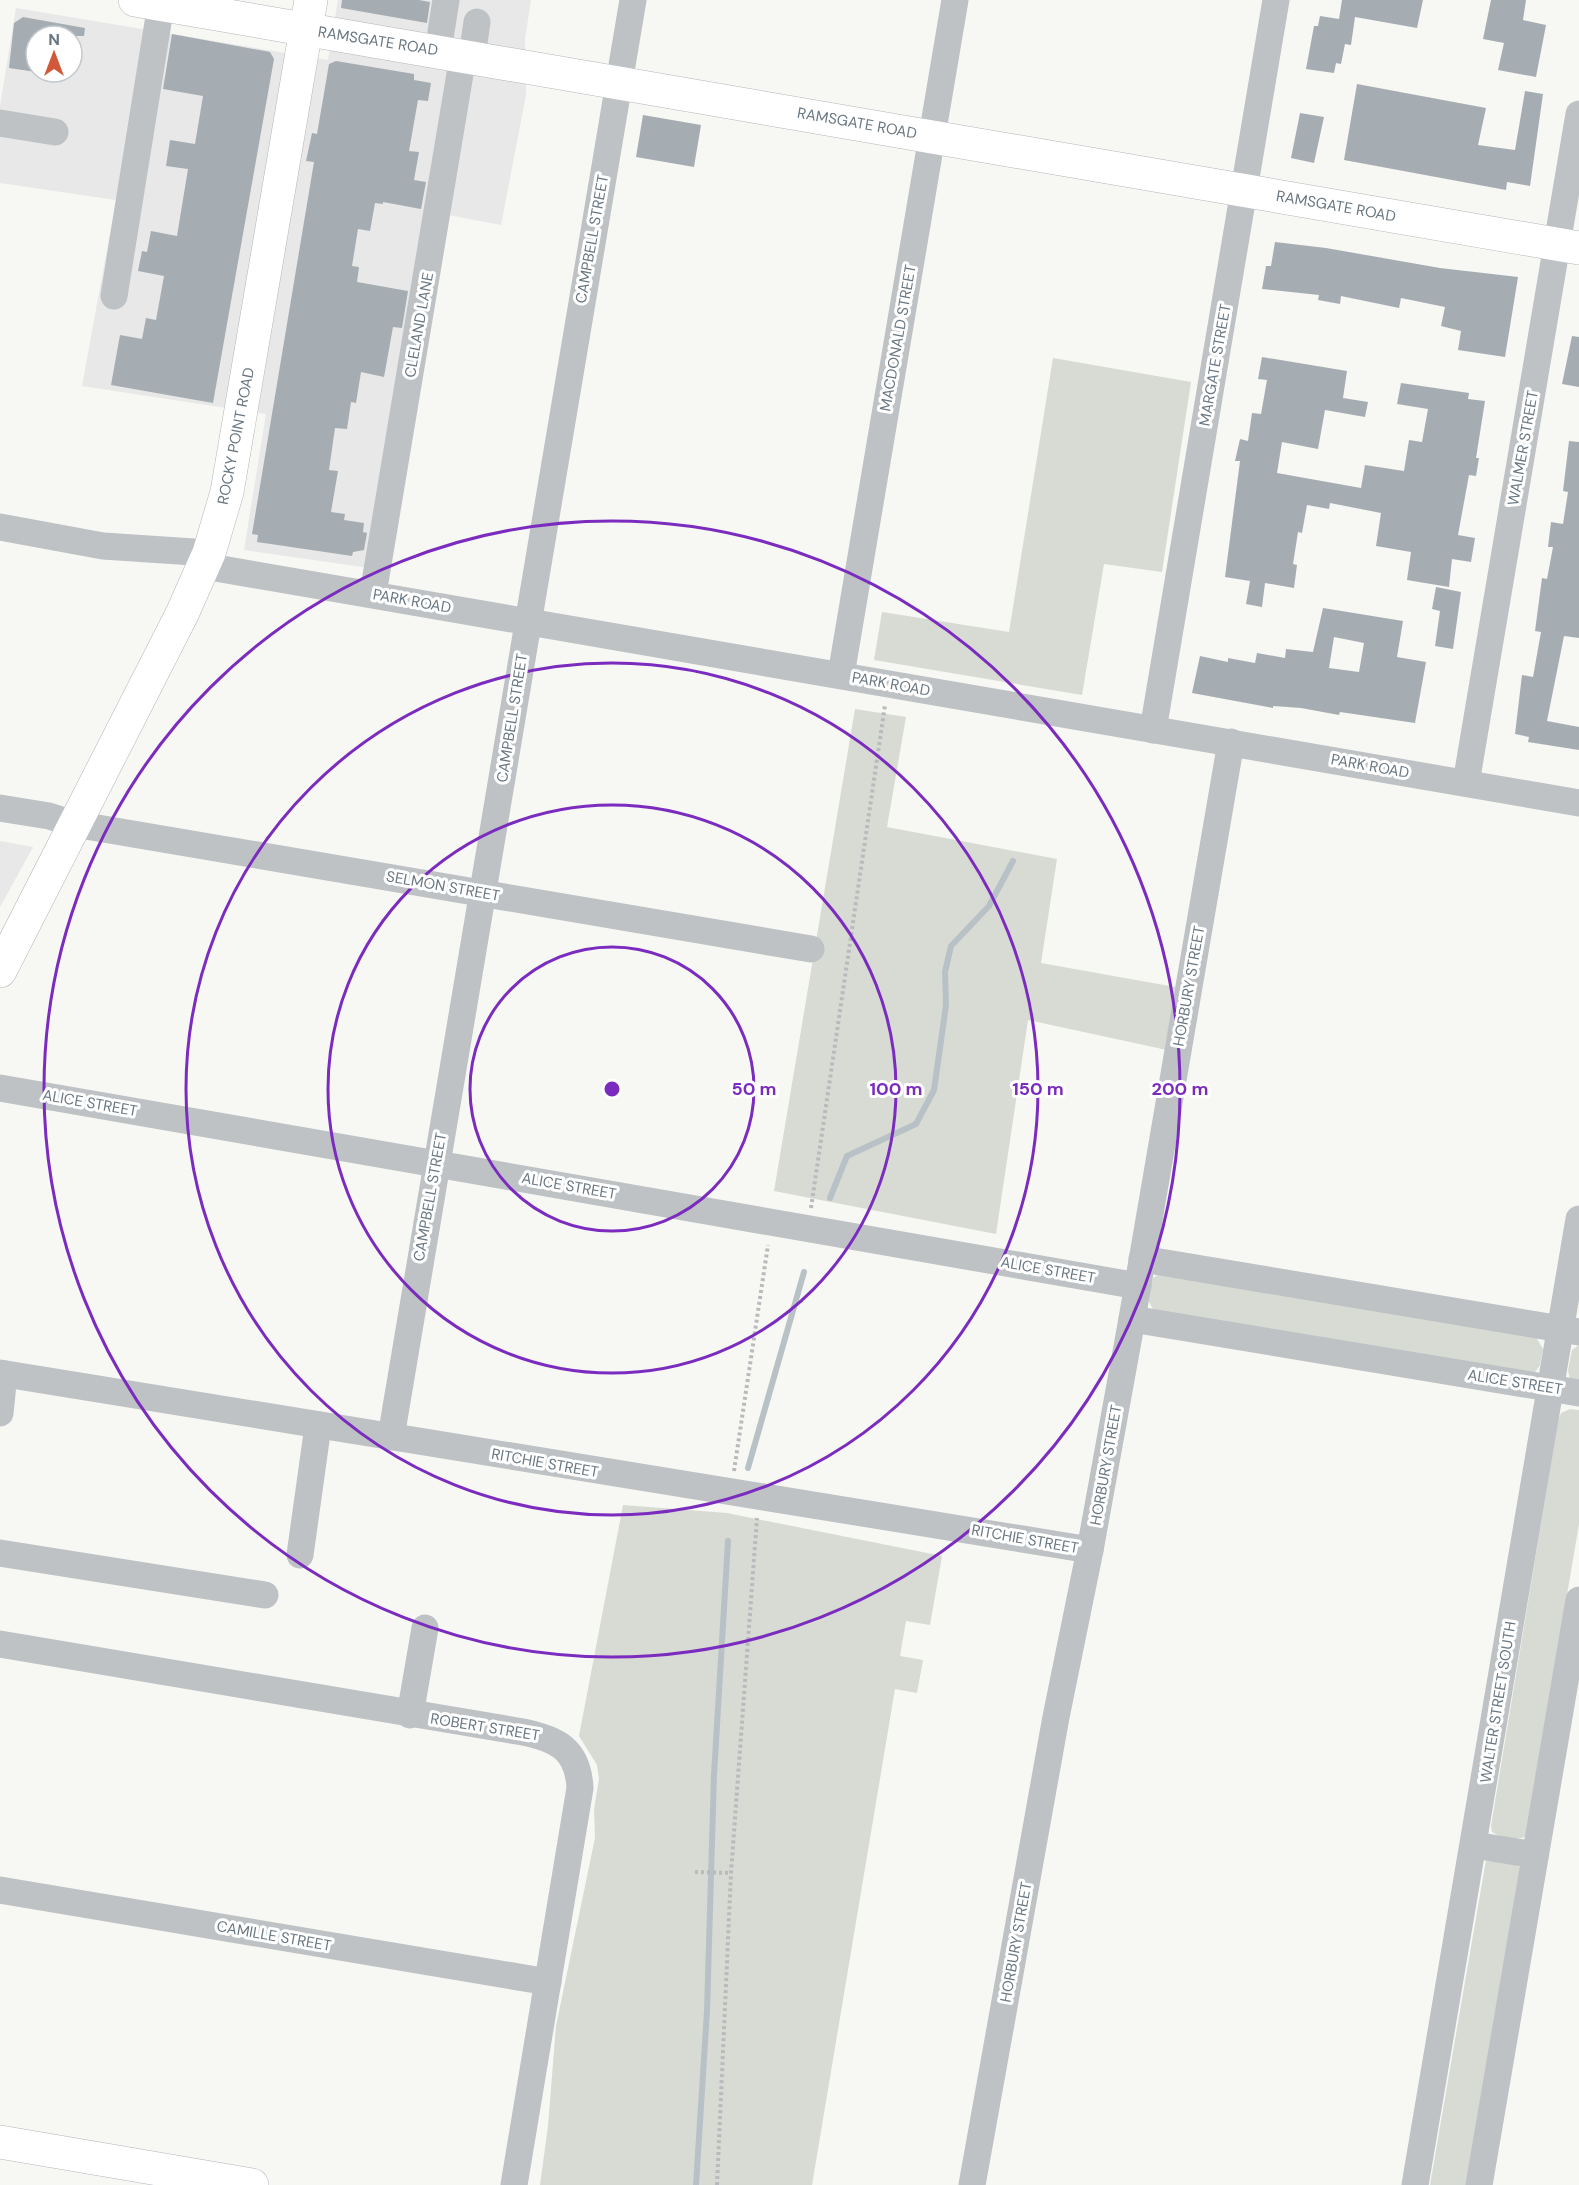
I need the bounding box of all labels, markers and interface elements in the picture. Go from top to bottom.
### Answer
street label: RAMSGATE ROAD [317,22,439,60]
north arrow [24,24,84,84]
text: N [48,29,60,50]
street label: RAMSGATE ROAD [796,103,918,143]
street label: CAMPBELL STREET [571,173,613,305]
street label: RAMSGATE ROAD [1275,186,1397,226]
street label: MACDONALD STREET [875,263,921,413]
street label: CLELAND LANE [400,271,438,379]
street label: MARGATE STREET [1194,302,1236,428]
street label: ROCKY POINT ROAD [213,366,259,506]
street label: WALMER STREET [1503,389,1543,507]
street label: PARK ROAD [371,584,453,618]
street label: CAMPBELL STREET [492,652,532,784]
street label: PARK ROAD [850,667,932,701]
street label: PARK ROAD [1329,749,1411,783]
street label: SELMON STREET [385,866,501,906]
street label: HORBURY STREET [1169,924,1209,1048]
text: 50 m [731,1077,777,1101]
text: 100 m [869,1077,923,1101]
text: 150 m [1012,1077,1064,1101]
text: 200 m [1152,1077,1208,1101]
centre of rings [602,1079,622,1099]
street label: ALICE STREET [41,1085,139,1121]
street label: CAMPBELL STREET [409,1131,451,1263]
street label: ALICE STREET [520,1168,618,1204]
street label: ALICE STREET [999,1252,1097,1288]
street label: ALICE STREET [1466,1365,1564,1399]
street label: HORBURY STREET [1086,1403,1126,1527]
street label: RITCHIE STREET [490,1444,600,1482]
street label: RITCHIE STREET [970,1520,1080,1558]
street label: WALTER STREET SOUTH [1475,1620,1521,1784]
street label: ROBERT STREET [429,1708,541,1746]
street label: HORBURY STREET [996,1880,1036,2004]
street label: CAMILLE STREET [215,1916,333,1956]

